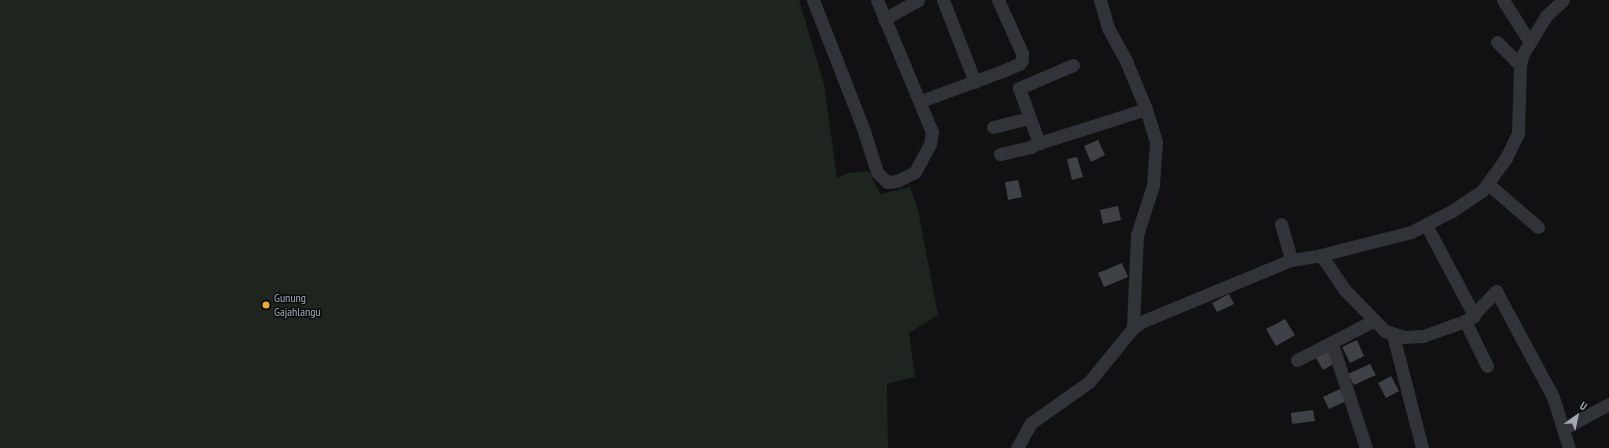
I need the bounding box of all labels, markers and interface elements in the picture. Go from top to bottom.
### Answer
place label: Gunung Gajahlangu [274,291,321,319]
marker: Gunung Gajahlangu [261,300,271,310]
north arrow [1557,396,1597,436]
text: U [1577,399,1590,413]

